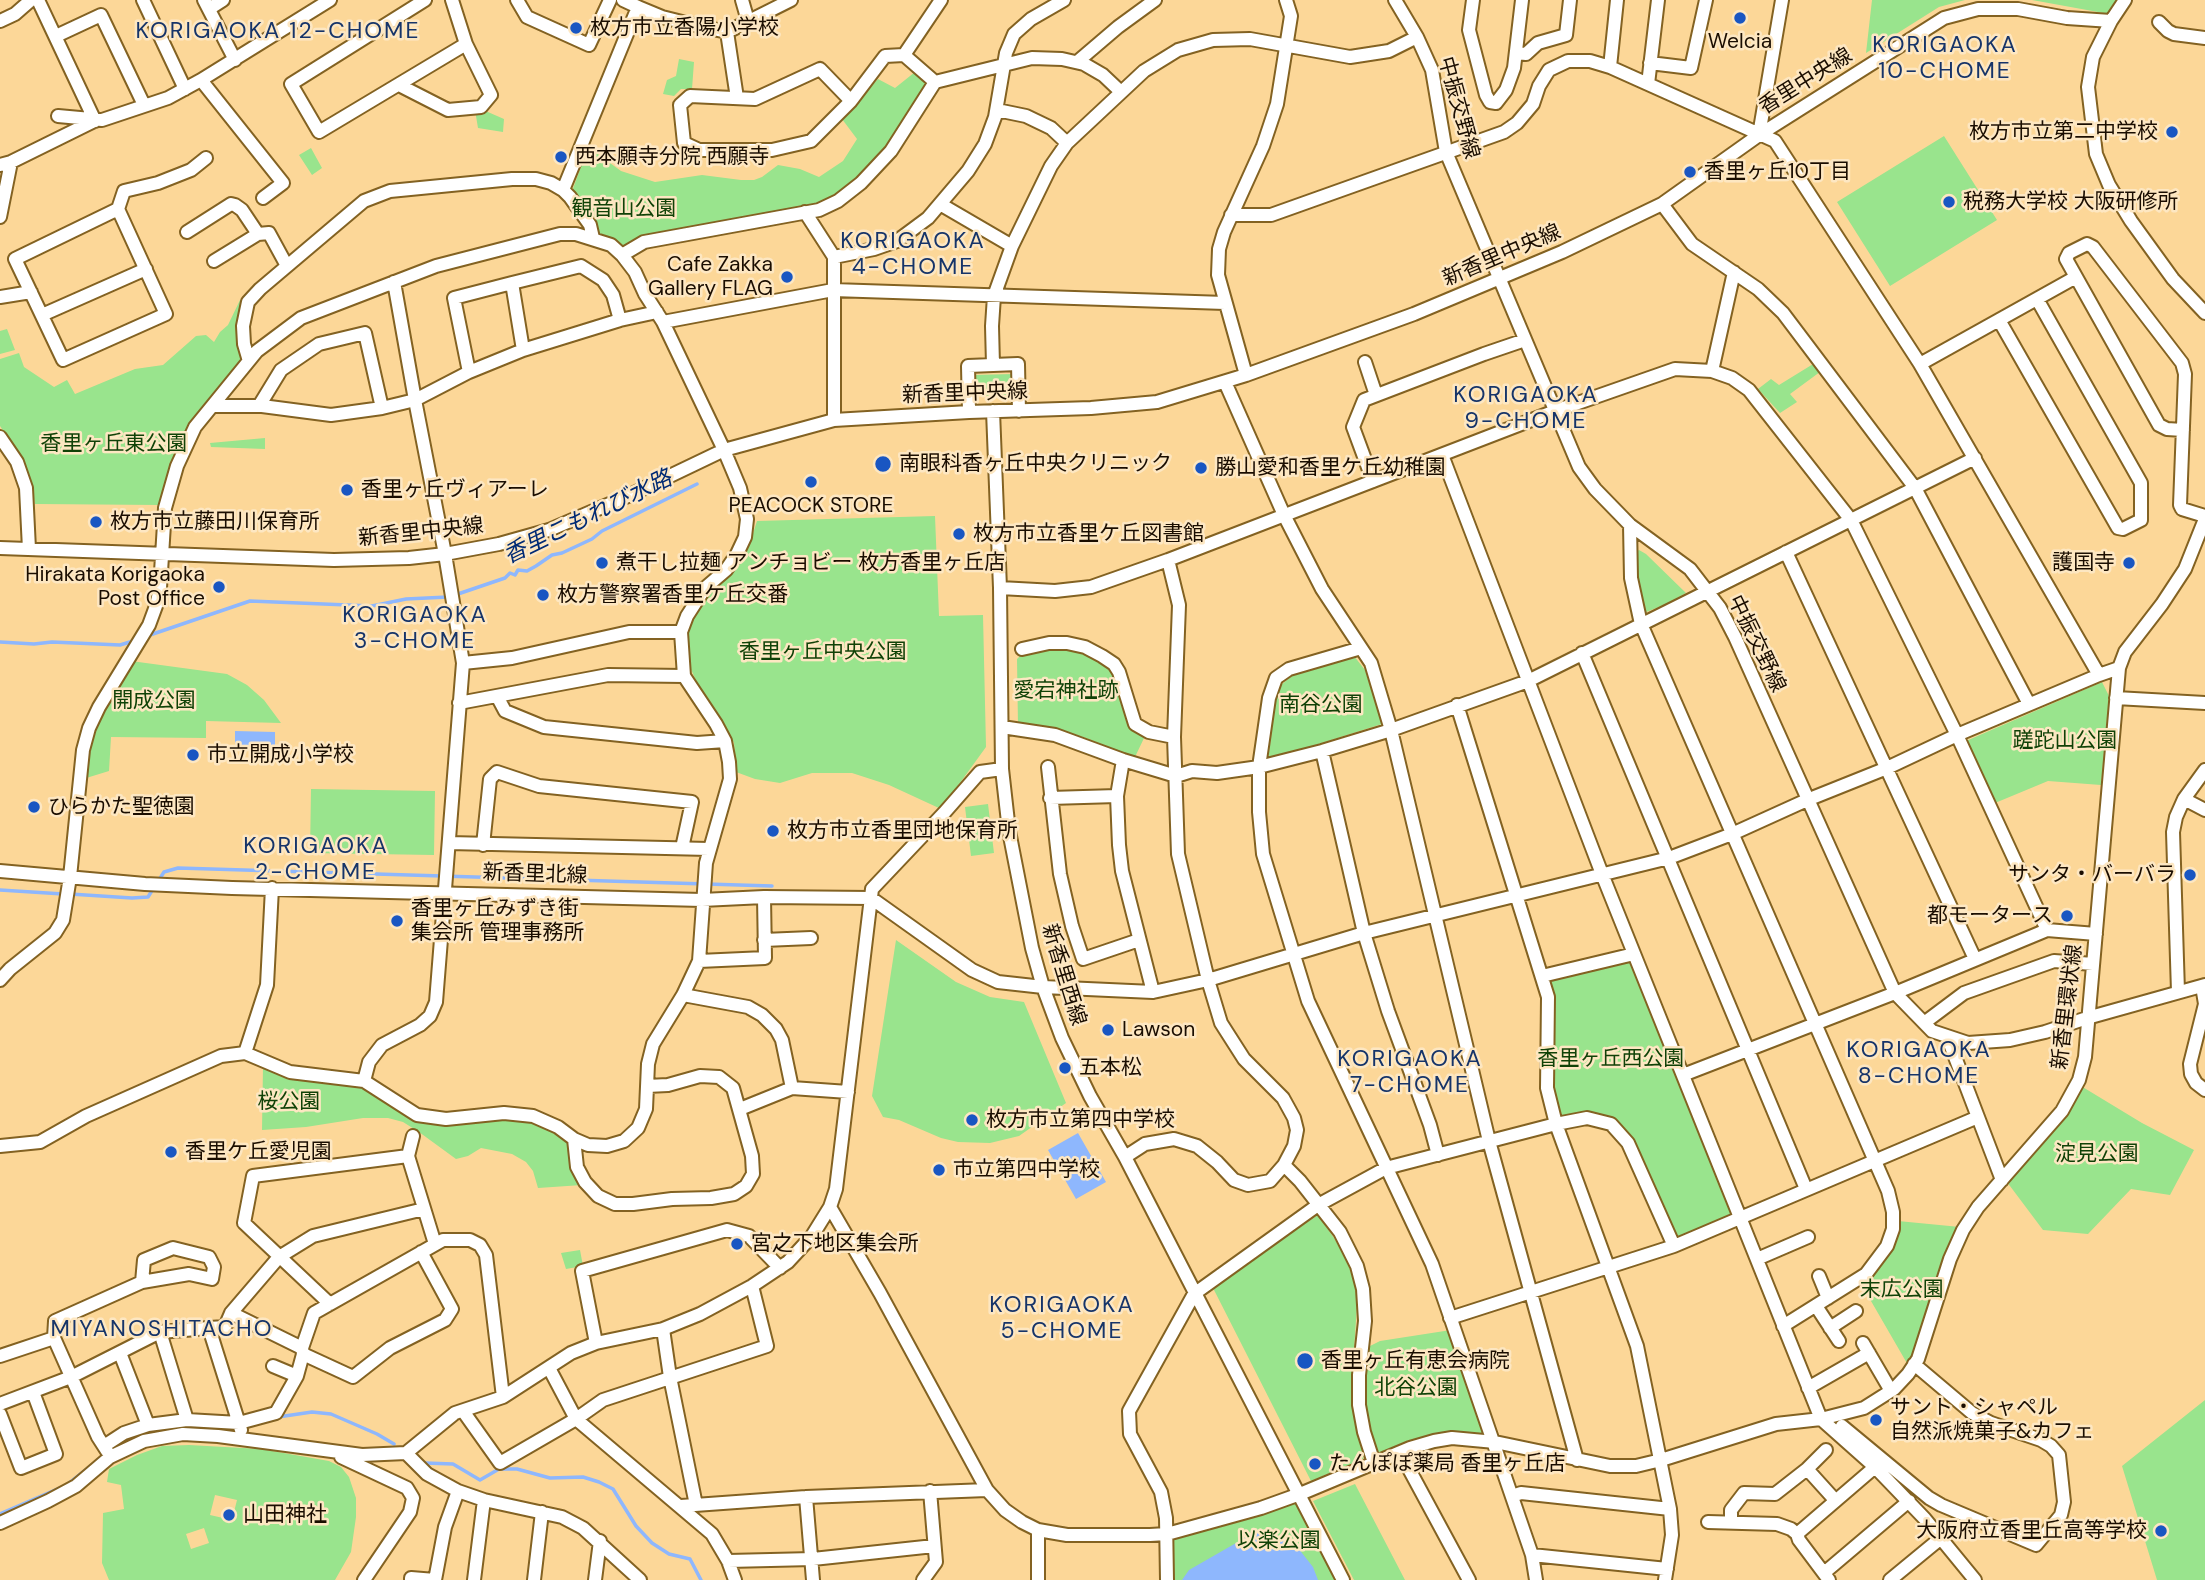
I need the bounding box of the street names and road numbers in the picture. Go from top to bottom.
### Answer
street label: 香里中央線 [1755,43,1857,121]
street label: 中振交野線 [1432,54,1484,162]
street label: 新香里中央線 [1439,220,1565,292]
street label: 新香里中央線 [902,379,1028,409]
street label: 新香里中央線 [357,514,485,552]
street label: 中振交野線 [1722,591,1790,697]
street label: 新香里北線 [482,861,588,889]
street label: 新香里西線 [1036,921,1090,1029]
street label: 新香里環状線 [2048,943,2088,1071]

